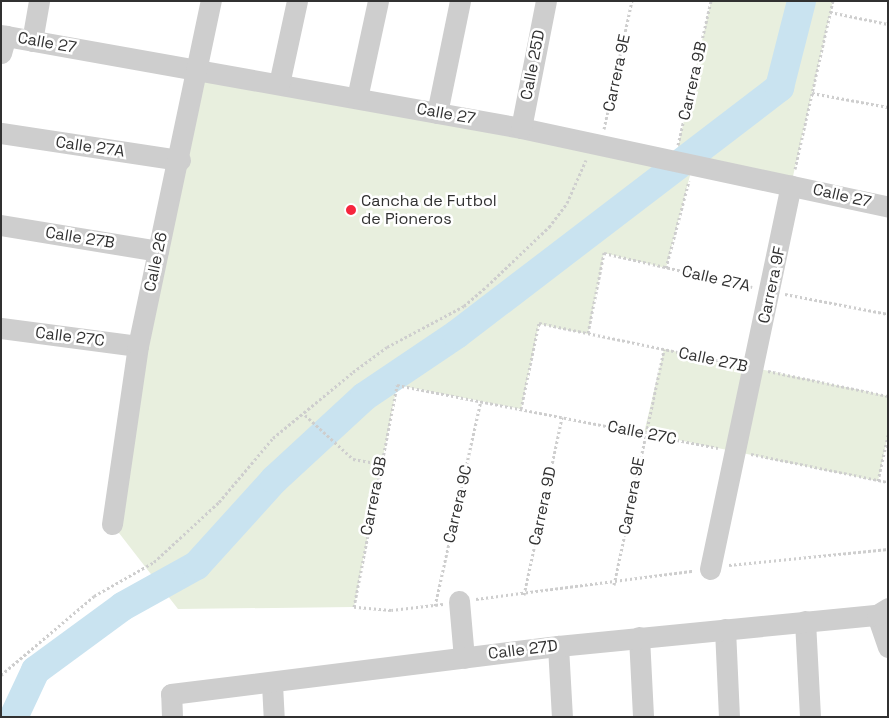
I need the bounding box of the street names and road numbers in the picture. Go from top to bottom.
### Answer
street label: Calle 27 [16,28,78,58]
street label: Calle 25D [517,28,549,102]
street label: Carrera 9E [599,33,635,113]
street label: Carrera 9B [675,40,711,122]
street label: Calle 27 [415,99,477,129]
street label: Calle 27A [54,133,126,161]
street label: Calle 27 [811,180,873,212]
street label: Calle 27B [44,223,116,253]
street label: Calle 26 [140,230,172,294]
street label: Carrera 9F [754,245,790,325]
street label: Calle 27A [680,262,752,296]
street label: Calle 27C [34,323,106,351]
street label: Calle 27B [677,343,749,377]
street label: Calle 27C [606,417,678,449]
street label: Carrera 9B [357,455,391,537]
street label: Carrera 9E [615,456,649,536]
street label: Carrera 9C [440,463,476,545]
street label: Carrera 9D [525,465,561,547]
street label: Calle 27D [487,636,559,664]

